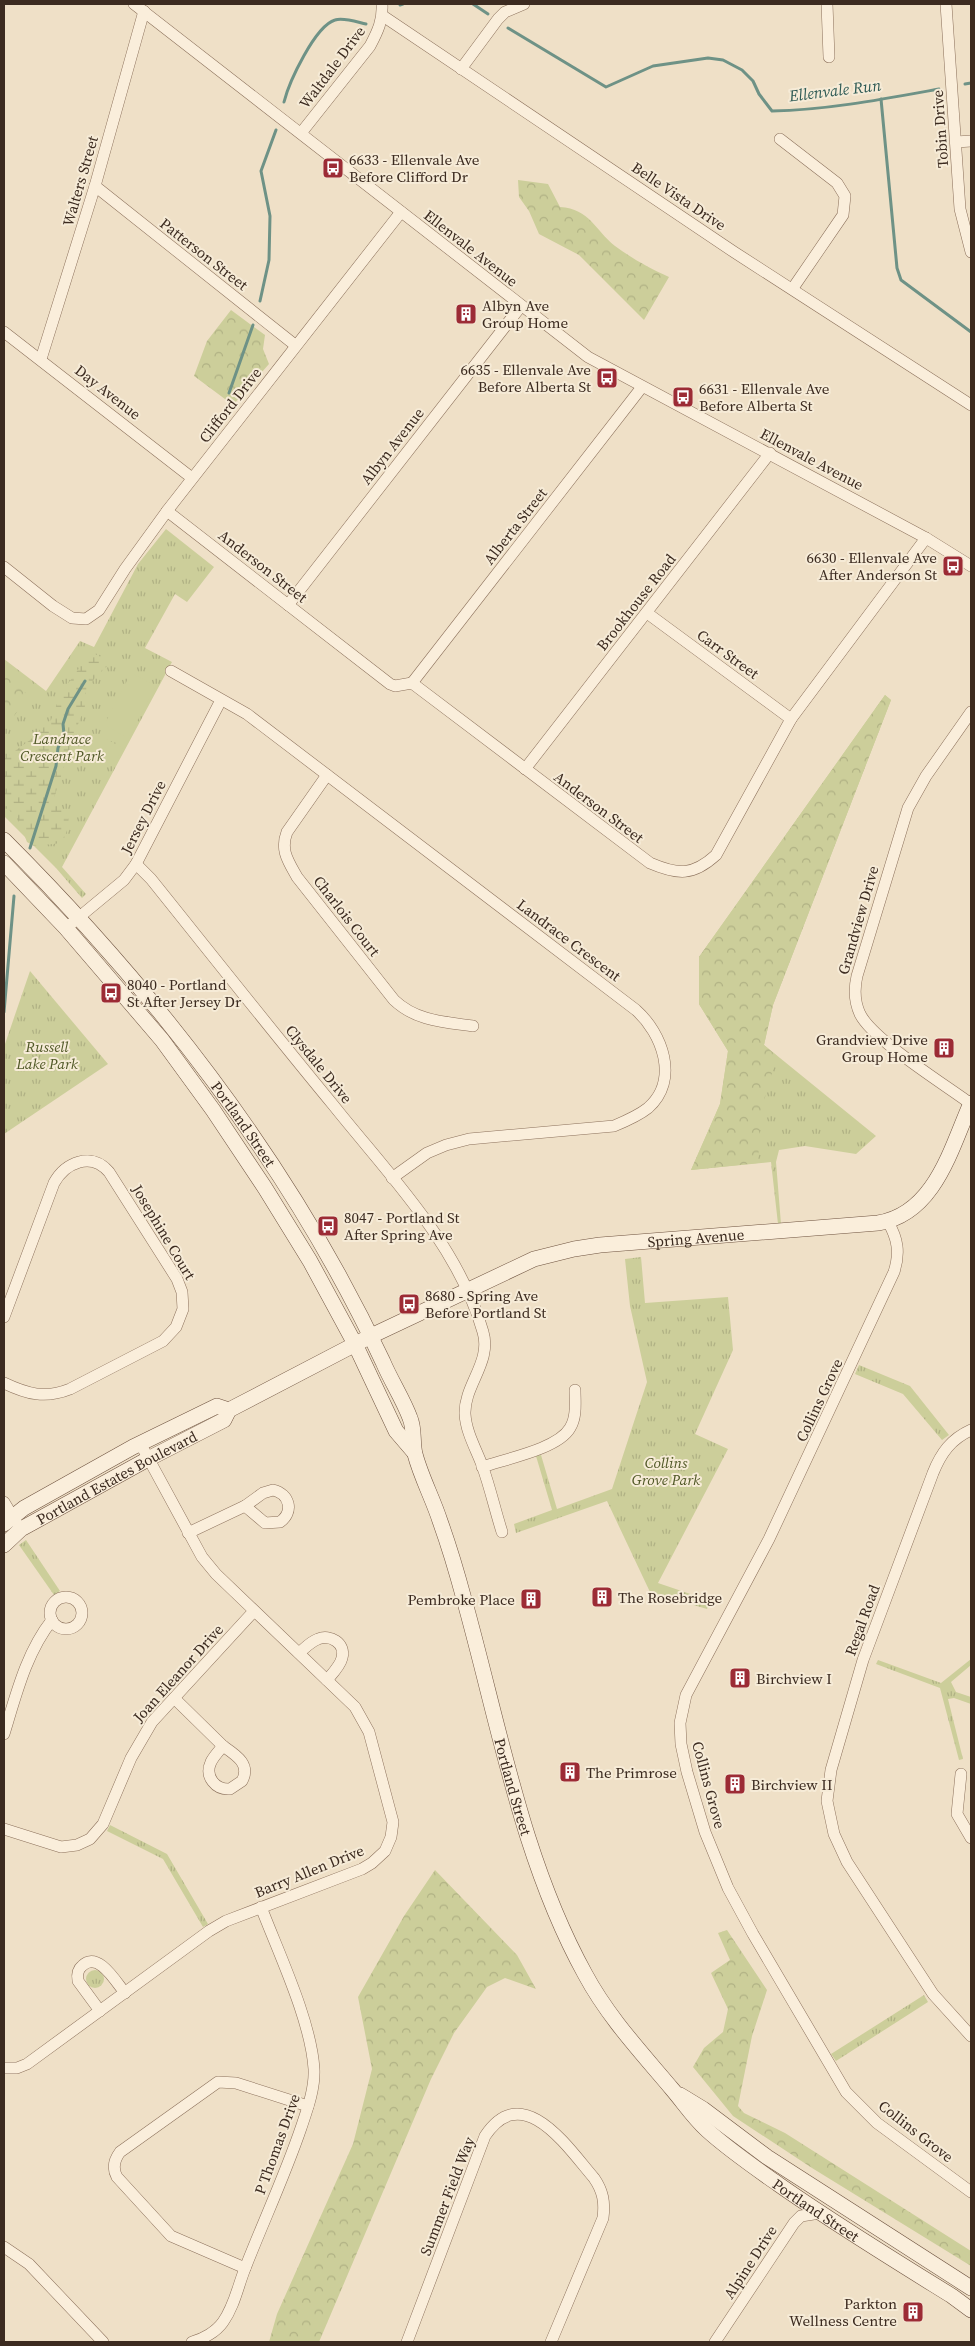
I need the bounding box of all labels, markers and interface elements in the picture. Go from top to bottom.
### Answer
street label: Waltdale Drive [294,21,370,113]
water label: Ellenvale Run [787,73,882,107]
street label: Tobin Drive [927,89,953,169]
street label: Walters Street [57,133,103,229]
place label: 6633 - Ellenvale Ave Before Clifford Dr [349,149,480,187]
bus stop icon: 6633 - Ellenvale Ave Before Clifford Dr [321,156,345,180]
street label: Belle Vista Drive [628,157,730,235]
street label: Ellenvale Avenue [420,205,523,292]
street label: Patterson Street [156,213,252,295]
place label: Albyn Ave Group Home [482,295,569,333]
building icon: Albyn Ave Group Home [454,302,478,326]
place label: 6635 - Ellenvale Ave Before Alberta St [460,359,591,397]
street label: Day Avenue [71,360,146,425]
street label: Clifford Drive [194,363,266,447]
bus stop icon: 6635 - Ellenvale Ave Before Alberta St [595,366,619,390]
place label: 6631 - Ellenvale Ave Before Alberta St [699,378,830,416]
bus stop icon: 6631 - Ellenvale Ave Before Alberta St [671,385,695,409]
street label: Albyn Avenue [355,403,429,489]
street label: Ellenvale Avenue [757,423,868,495]
street label: Alberta Street [478,483,552,569]
street label: Anderson Street [214,525,312,607]
place label: 6630 - Ellenvale Ave After Anderson St [806,547,937,585]
street label: Brookhouse Road [592,549,681,655]
bus stop icon: 6630 - Ellenvale Ave After Anderson St [941,554,965,578]
street label: Carr Street [693,624,763,684]
park label: Landrace Crescent Park [20,728,105,766]
street label: Anderson Street [550,766,648,848]
street label: Jersey Drive [115,776,171,859]
street label: Grandview Drive [832,863,884,977]
street label: Charlois Court [309,871,385,961]
street label: Landrace Crescent [513,894,625,986]
place label: 8040 - Portland St After Jersey Dr [127,974,242,1012]
bus stop icon: 8040 - Portland St After Jersey Dr [99,981,123,1005]
street label: Clysdale Drive [281,1020,357,1108]
place label: Grandview Drive Group Home [816,1029,928,1067]
park label: Russell Lake Park [15,1036,79,1074]
building icon: Grandview Drive Group Home [932,1036,956,1060]
street label: Portland Street [207,1076,281,1171]
street label: Josephine Court [127,1180,201,1284]
place label: 8047 - Portland St After Spring Ave [344,1207,459,1245]
bus stop icon: 8047 - Portland St After Spring Ave [316,1214,340,1238]
street label: Spring Avenue [647,1223,745,1252]
place label: 8680 - Spring Ave Before Portland St [425,1285,546,1323]
bus stop icon: 8680 - Spring Ave Before Portland St [397,1292,421,1316]
street label: Collins Grove [791,1355,848,1445]
street label: Portland Estates Boulevard [32,1425,201,1529]
park label: Collins Grove Park [632,1452,701,1490]
street label: Regal Road [839,1581,885,1659]
building icon: The Rosebridge [590,1585,614,1609]
building icon: Pembroke Place [519,1587,543,1611]
place label: The Rosebridge [618,1587,723,1608]
place label: Pembroke Place [408,1589,515,1610]
street label: Joan Eleanor Drive [128,1619,228,1727]
building icon: Birchview I [728,1666,752,1690]
place label: Birchview I [756,1668,832,1689]
street label: Portland Street [490,1736,537,1838]
street label: Collins Grove [687,1739,731,1831]
building icon: The Primrose [558,1760,582,1784]
place label: The Primrose [586,1762,677,1783]
building icon: Birchview II [723,1772,747,1796]
place label: Birchview II [751,1774,832,1795]
street label: Barry Allen Drive [251,1839,367,1903]
street label: P Thomas Drive [249,2090,305,2197]
street label: Collins Grove [874,2095,958,2167]
street label: Summer Field Way [415,2133,479,2259]
street label: Portland Street [769,2173,864,2246]
street label: Alpine Drive [718,2221,782,2303]
place label: Parkton Wellness Centre [789,2293,897,2331]
building icon: Parkton Wellness Centre [901,2300,925,2324]

